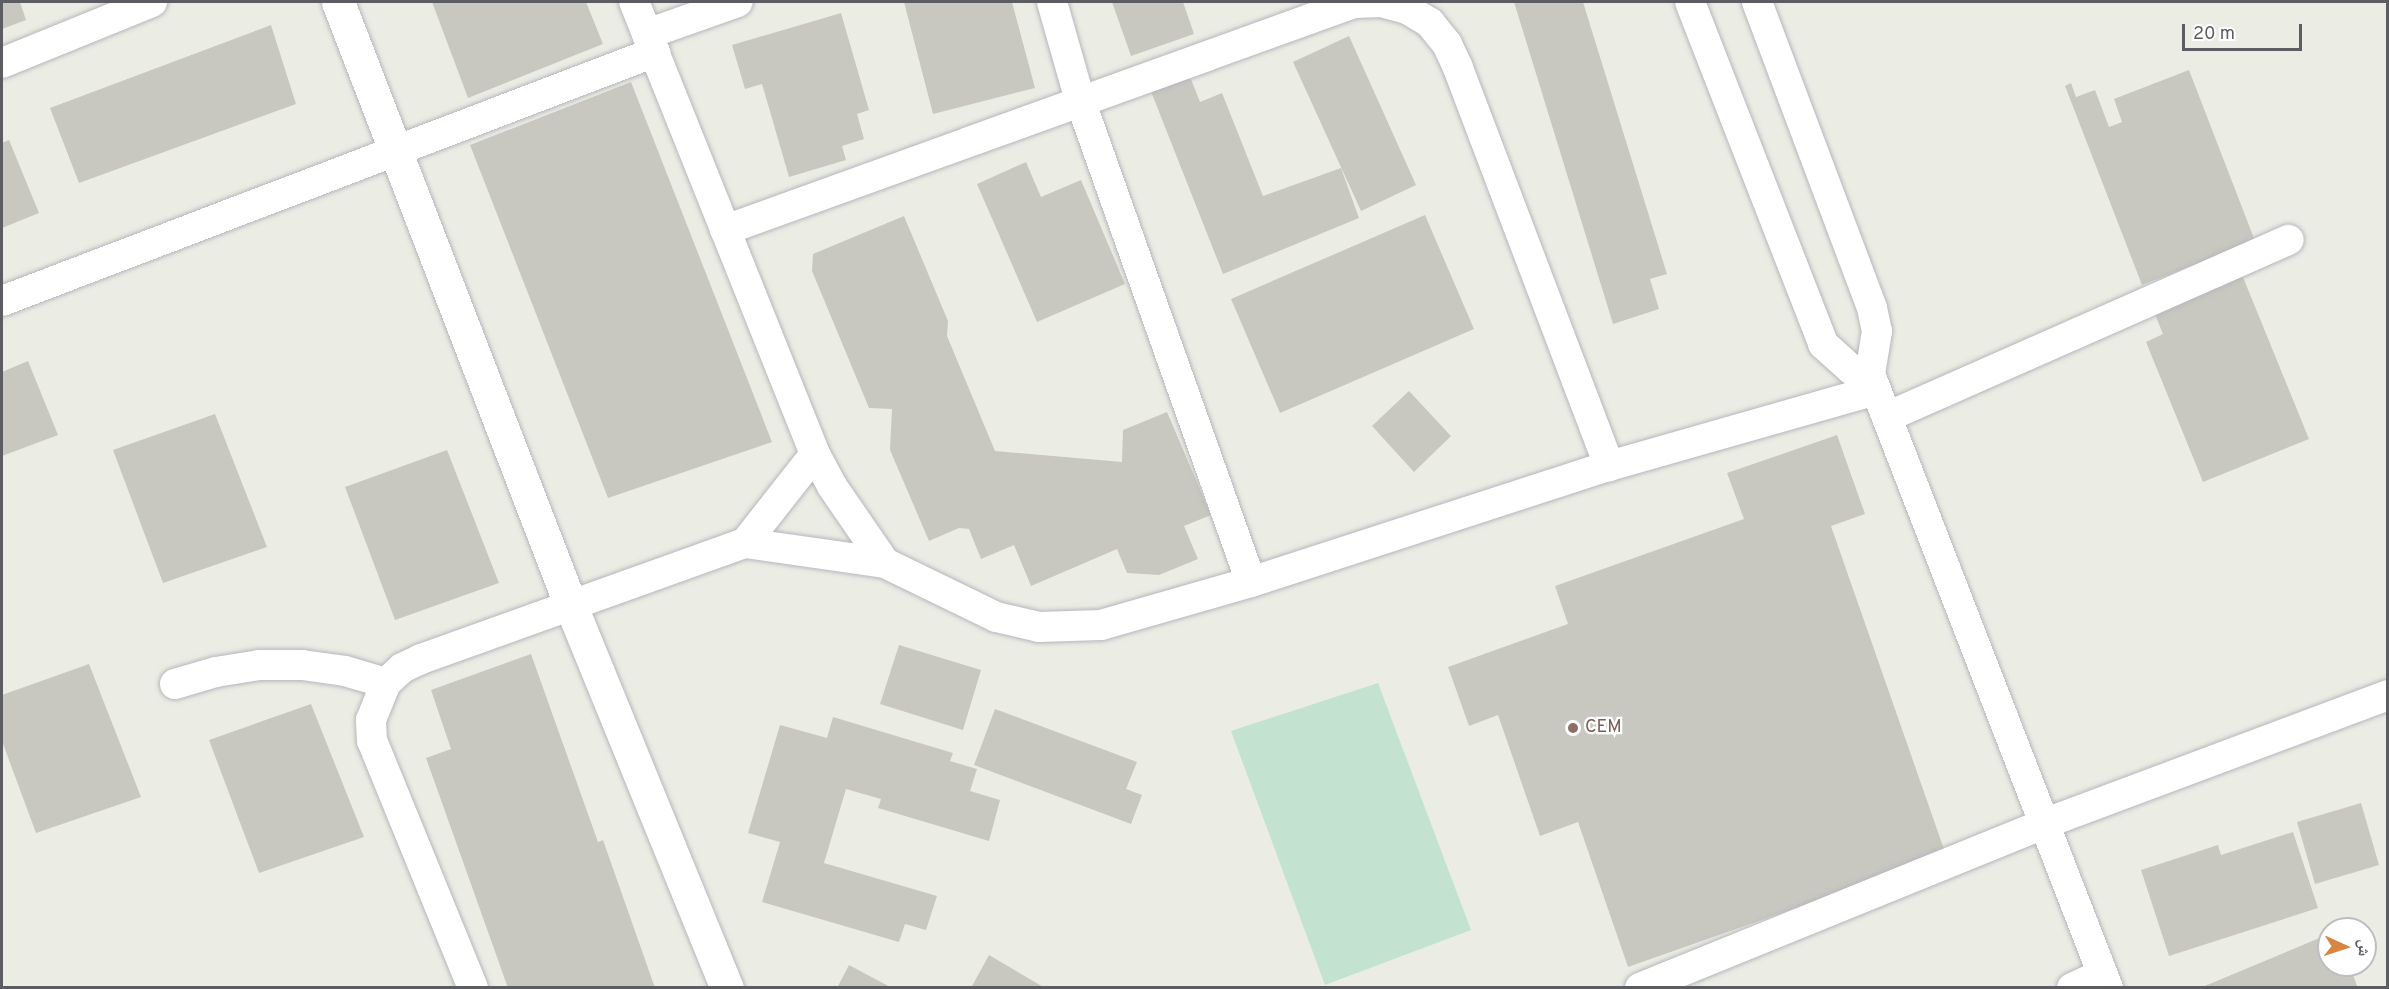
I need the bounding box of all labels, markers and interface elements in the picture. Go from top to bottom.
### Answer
scale bar [2185,12,2305,50]
text: 20 m [2193,23,2235,46]
place label: CEM [1585,717,1622,739]
marker: CEM [1566,721,1580,735]
north arrow [2317,917,2377,977]
text: ش [2353,939,2373,957]

